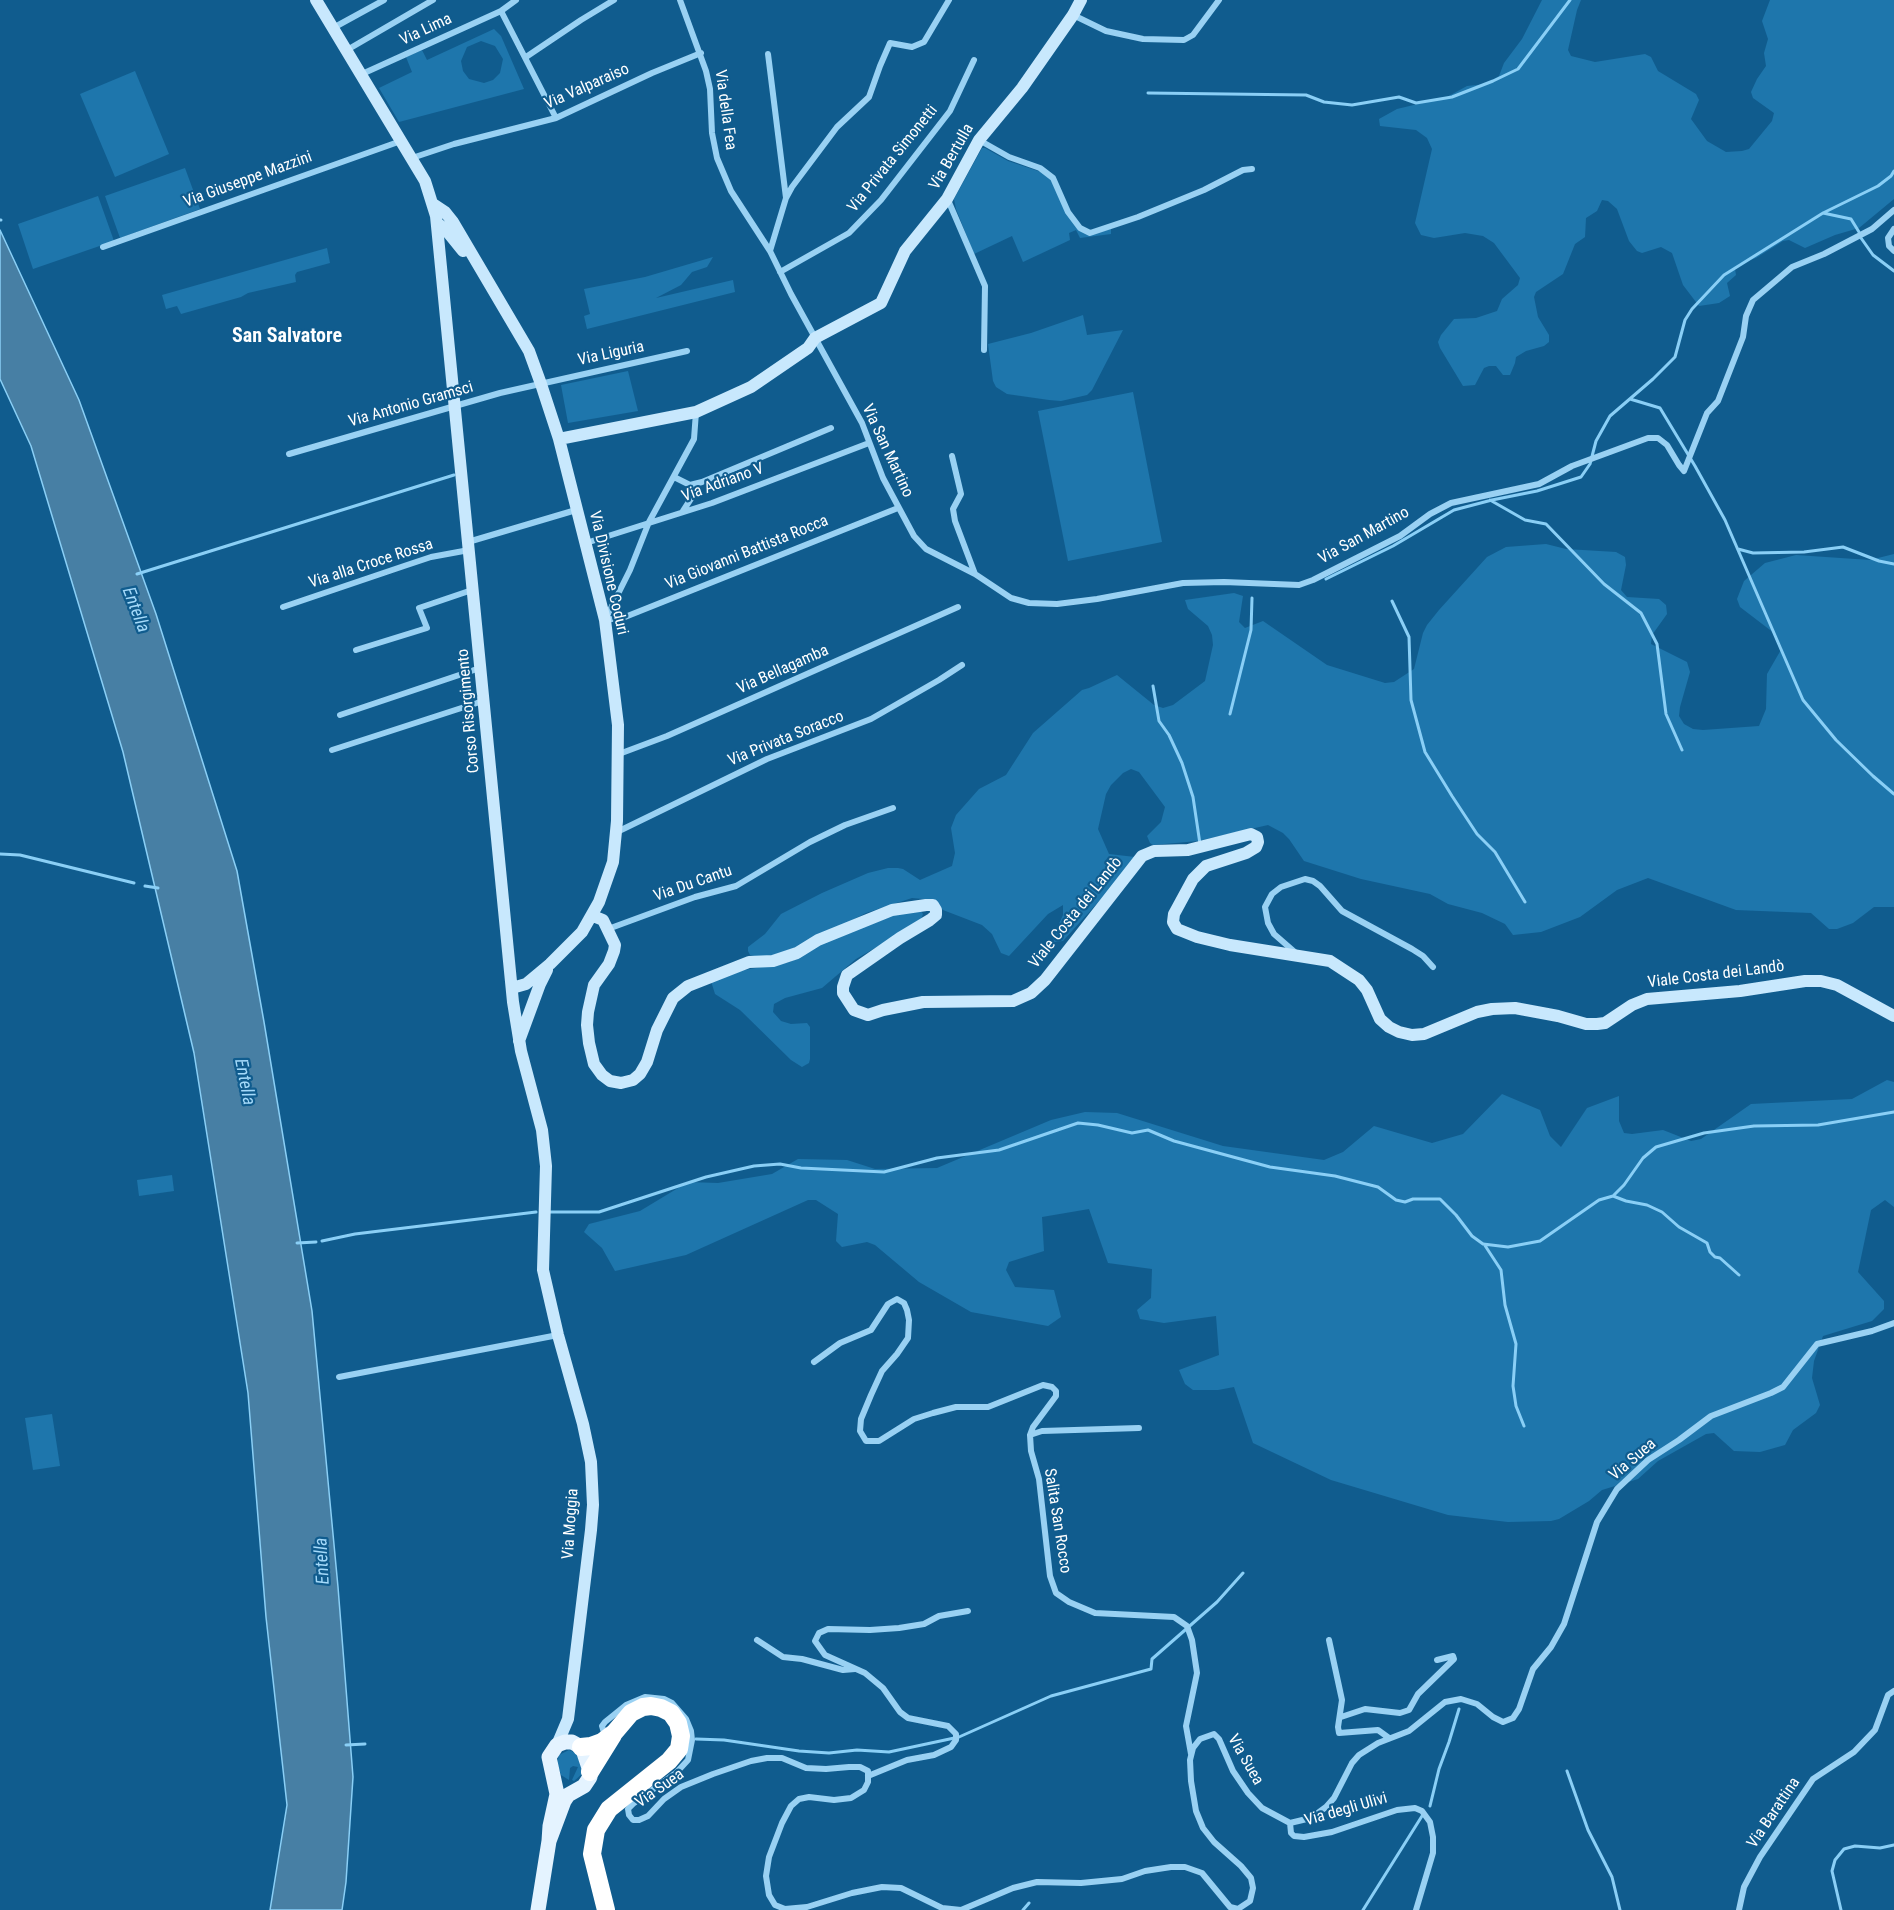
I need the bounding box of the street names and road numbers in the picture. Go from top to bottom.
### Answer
street label: Via Lima [397,10,455,50]
street label: Via Valparaiso [542,60,632,114]
street label: Via della Fea [710,69,740,151]
street label: Via Privata Simonetti [844,102,942,216]
street label: Via Bertulla [925,121,979,193]
street label: Via Giuseppe Mazzini [181,148,315,212]
street label: Via Liguria [576,338,646,370]
street label: Via Antonio Gramsci [346,378,476,432]
street label: Via San Martino [857,401,917,501]
street label: Via Adriano V [679,459,767,507]
street label: Via San Martino [1315,503,1413,569]
street label: Via Divisione Coduri [584,509,632,637]
street label: Via Giovanni Battista Rocca [663,511,831,595]
street label: Via alla Croce Rossa [306,535,436,593]
street label: Via Bellagamba [734,641,832,699]
street label: Corso Risorgimento [454,648,484,774]
street label: Via Privata Soracco [725,707,847,771]
street label: Viale Costa dei Landò [1025,854,1127,972]
street label: Via Du Cantu [651,862,735,906]
street label: Viale Costa dei Landò [1647,957,1785,993]
street label: Via Suea [1606,1435,1660,1485]
street label: Salita San Rocco [1039,1467,1075,1575]
street label: Via Moggia [559,1488,583,1560]
street label: Via Suea [1223,1731,1267,1789]
street label: Via Suea [632,1765,688,1813]
street label: Via Barattina [1743,1774,1805,1852]
street label: Via degli Ulivi [1302,1789,1390,1831]

